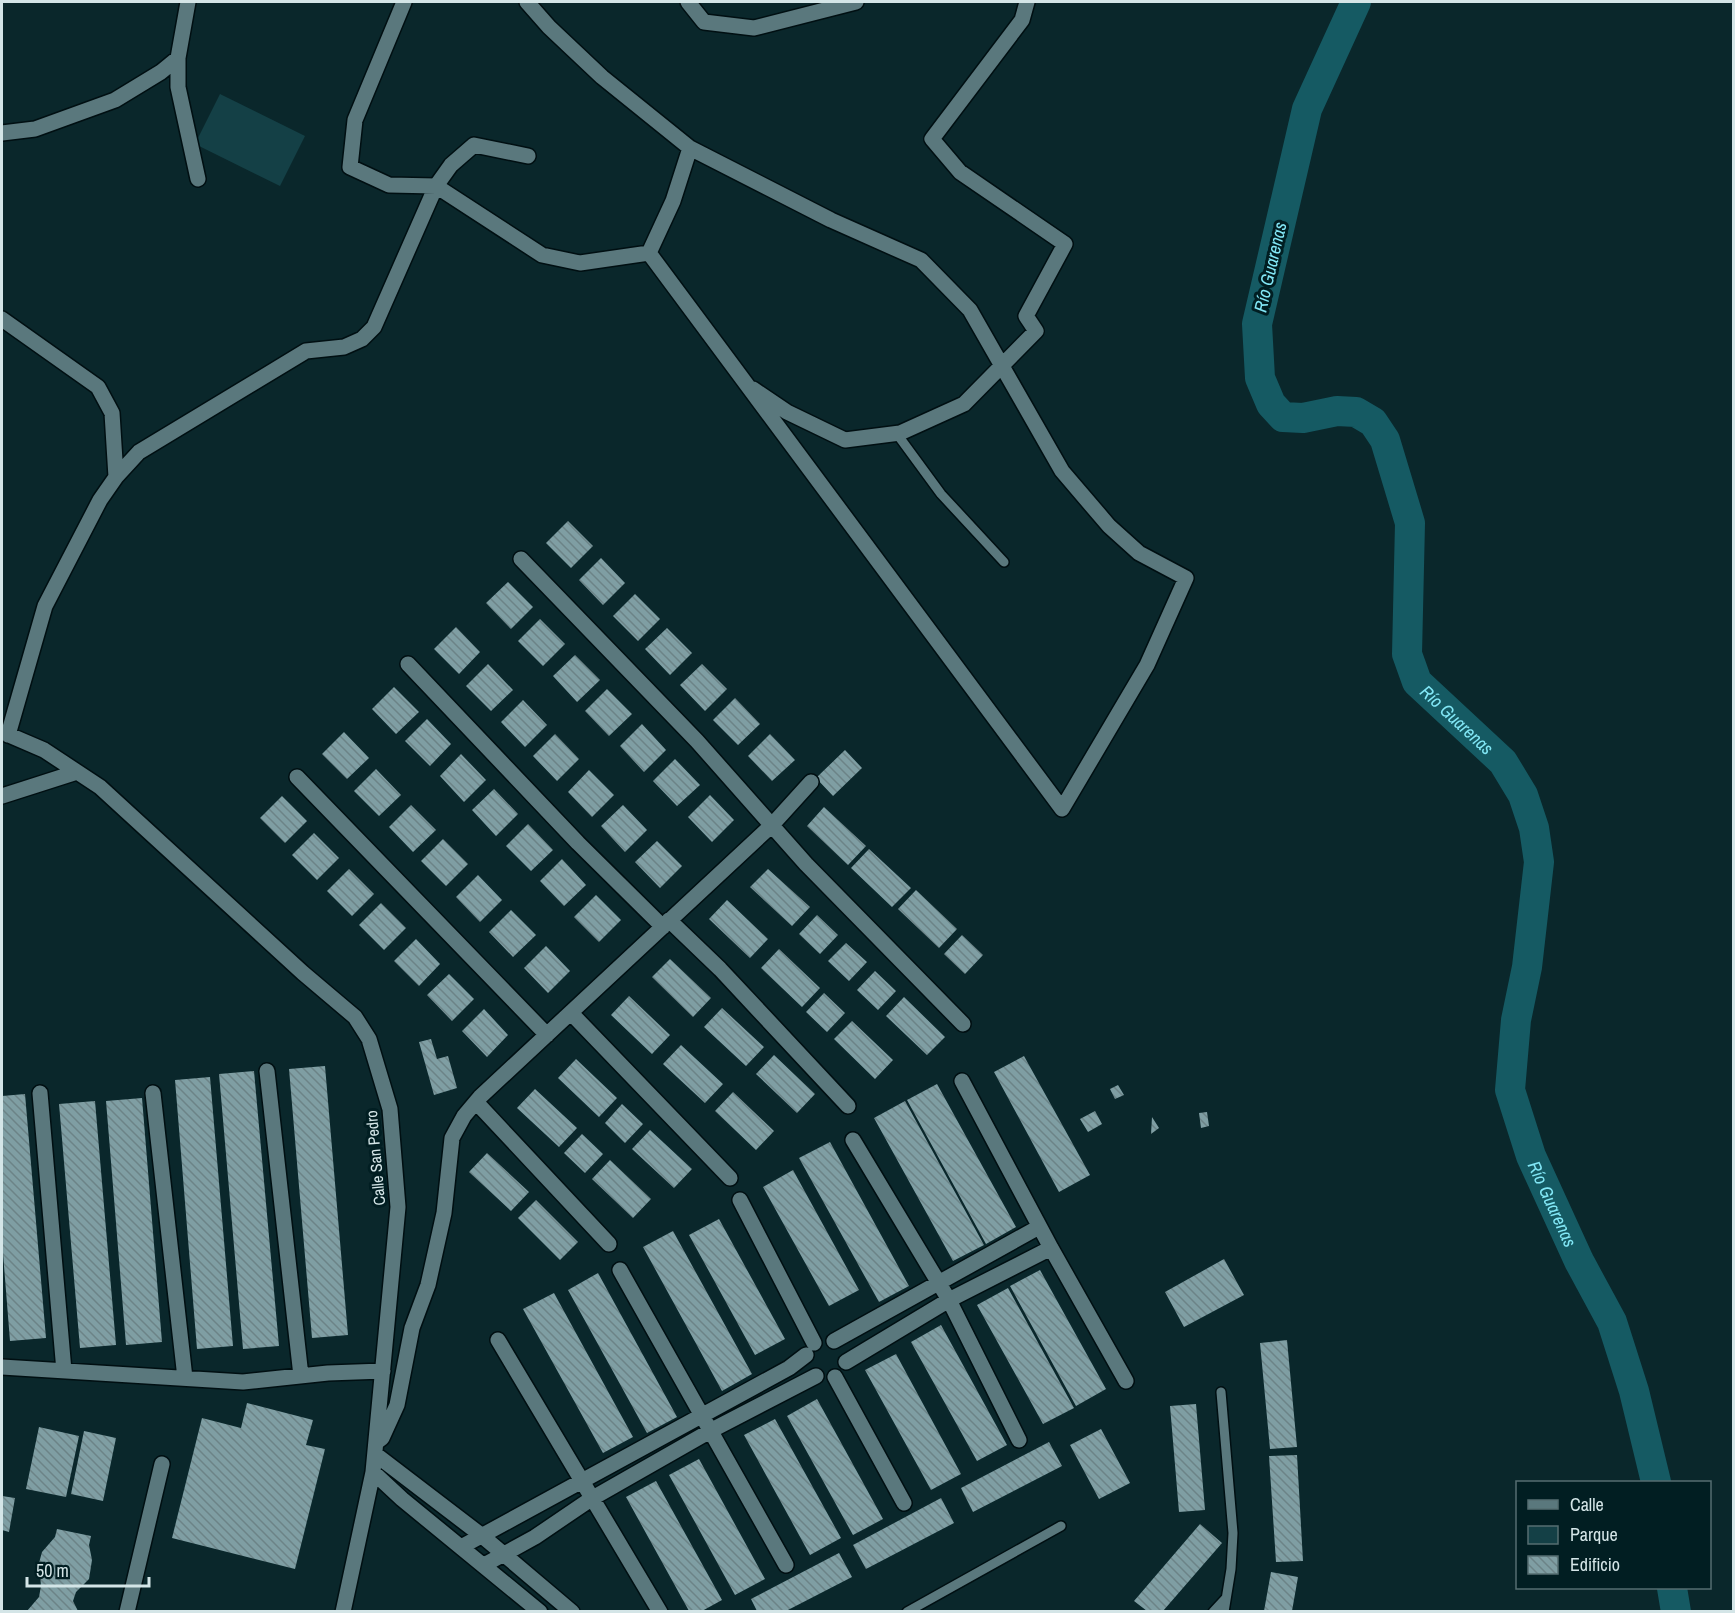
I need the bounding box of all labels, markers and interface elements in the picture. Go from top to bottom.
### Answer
water label: Río Guarenas [1247,219,1293,315]
water label: Río Guarenas [1415,679,1499,760]
street label: Calle San Pedro [360,1109,390,1207]
water label: Río Guarenas [1522,1157,1583,1251]
legend [1516,1481,1711,1589]
text: Calle [1570,1492,1604,1517]
text: Parque [1570,1522,1618,1547]
scale bar [27,1550,148,1588]
text: Edificio [1570,1552,1620,1577]
text: 50 m [36,1558,69,1583]

